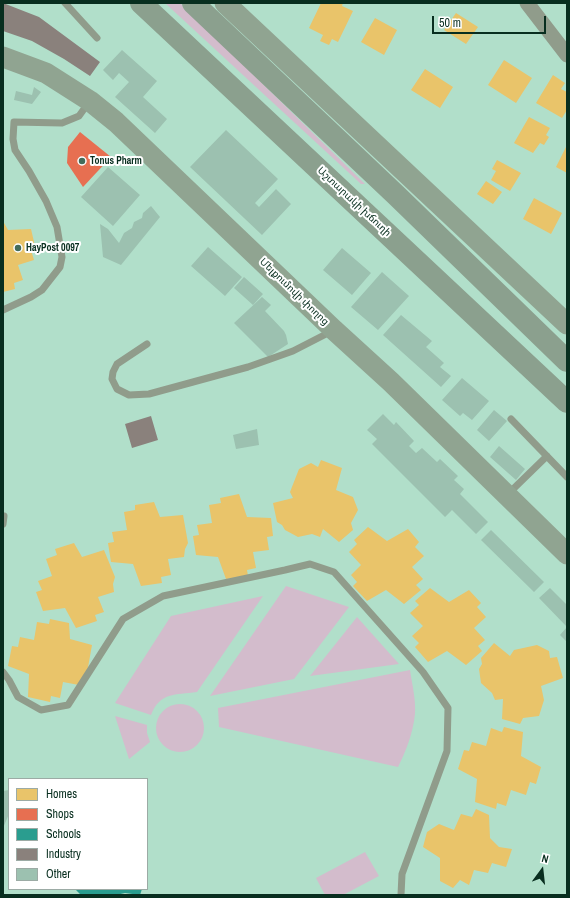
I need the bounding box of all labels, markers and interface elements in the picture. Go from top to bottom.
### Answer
scale bar [434,8,548,34]
text: 50 m [439,15,461,31]
place label: Tonus Pharm [90,155,142,167]
marker: Tonus Pharm [77,156,87,166]
street label: Աշտարակի խճուղի [315,165,393,239]
place label: HayPost 0097 [26,242,79,254]
marker: HayPost 0097 [13,243,23,253]
street label: Մելքումովի փողոց [257,256,331,328]
legend [8,778,148,890]
text: Homes [46,786,77,802]
text: Shops [46,806,74,822]
text: Schools [46,826,81,842]
text: Industry [46,846,81,862]
north arrow [522,850,562,890]
text: N [540,851,550,866]
text: Other [46,866,71,882]

